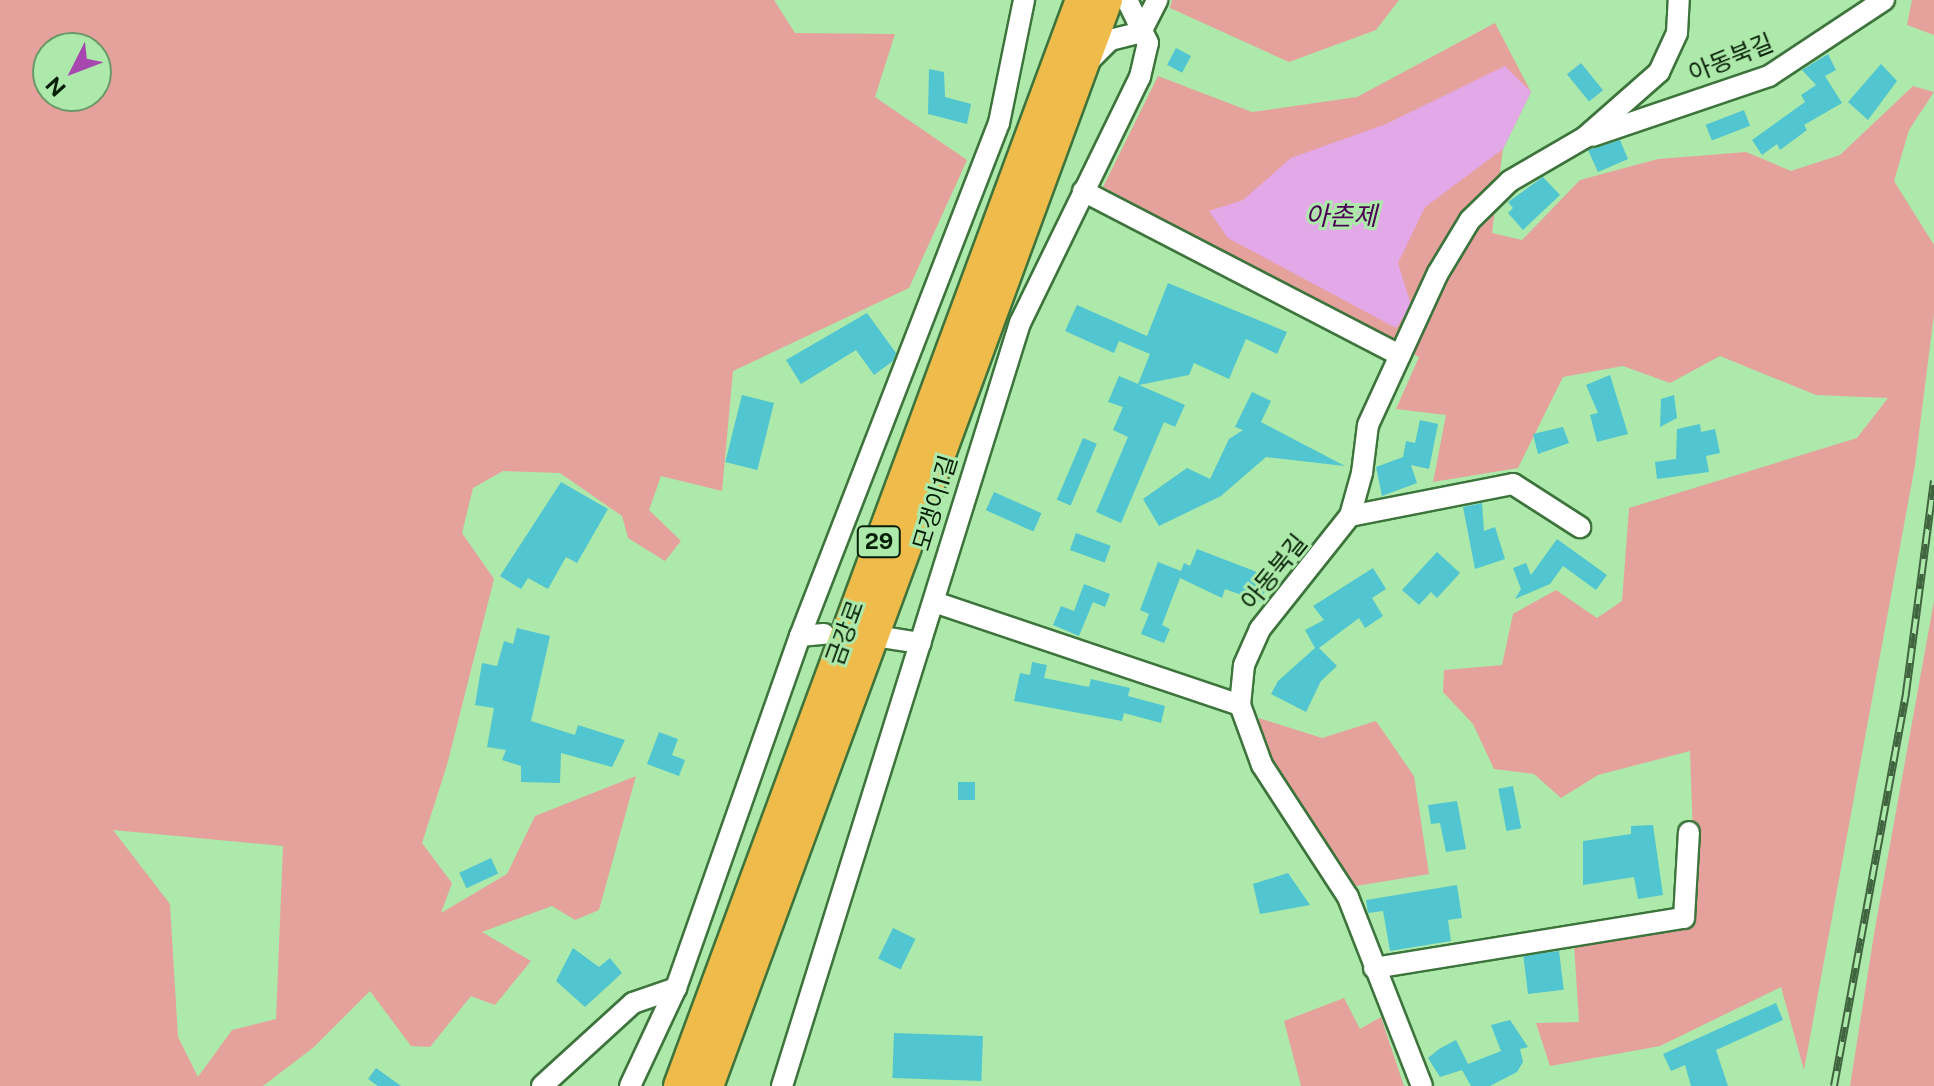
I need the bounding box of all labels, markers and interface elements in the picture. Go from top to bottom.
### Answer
street label: 아동북길 [1685,28,1777,88]
north arrow [32,32,112,112]
text: N [40,72,71,102]
water label: 아촌제 [1305,200,1377,232]
street label: 모갱이1길 [907,452,963,554]
road number: 29 [855,524,903,560]
street label: 아동북길 [1235,529,1313,615]
street label: 금강로 [820,597,870,669]

